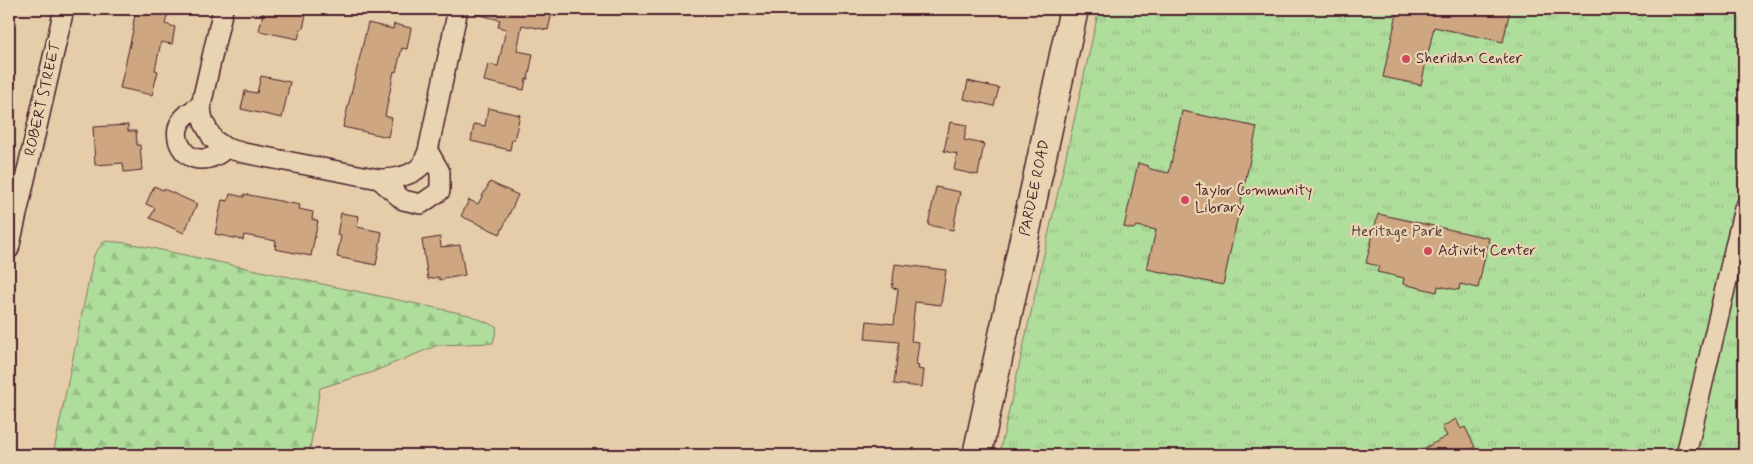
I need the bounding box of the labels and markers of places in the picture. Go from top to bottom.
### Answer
place label: Sheridan Center [1416,49,1522,69]
marker: Sheridan Center [1400,53,1412,65]
place label: Taylor Community Library [1195,181,1312,218]
marker: Taylor Community Library [1179,194,1191,206]
place label: Activity Center [1438,241,1536,261]
marker: Activity Center [1422,245,1434,257]

